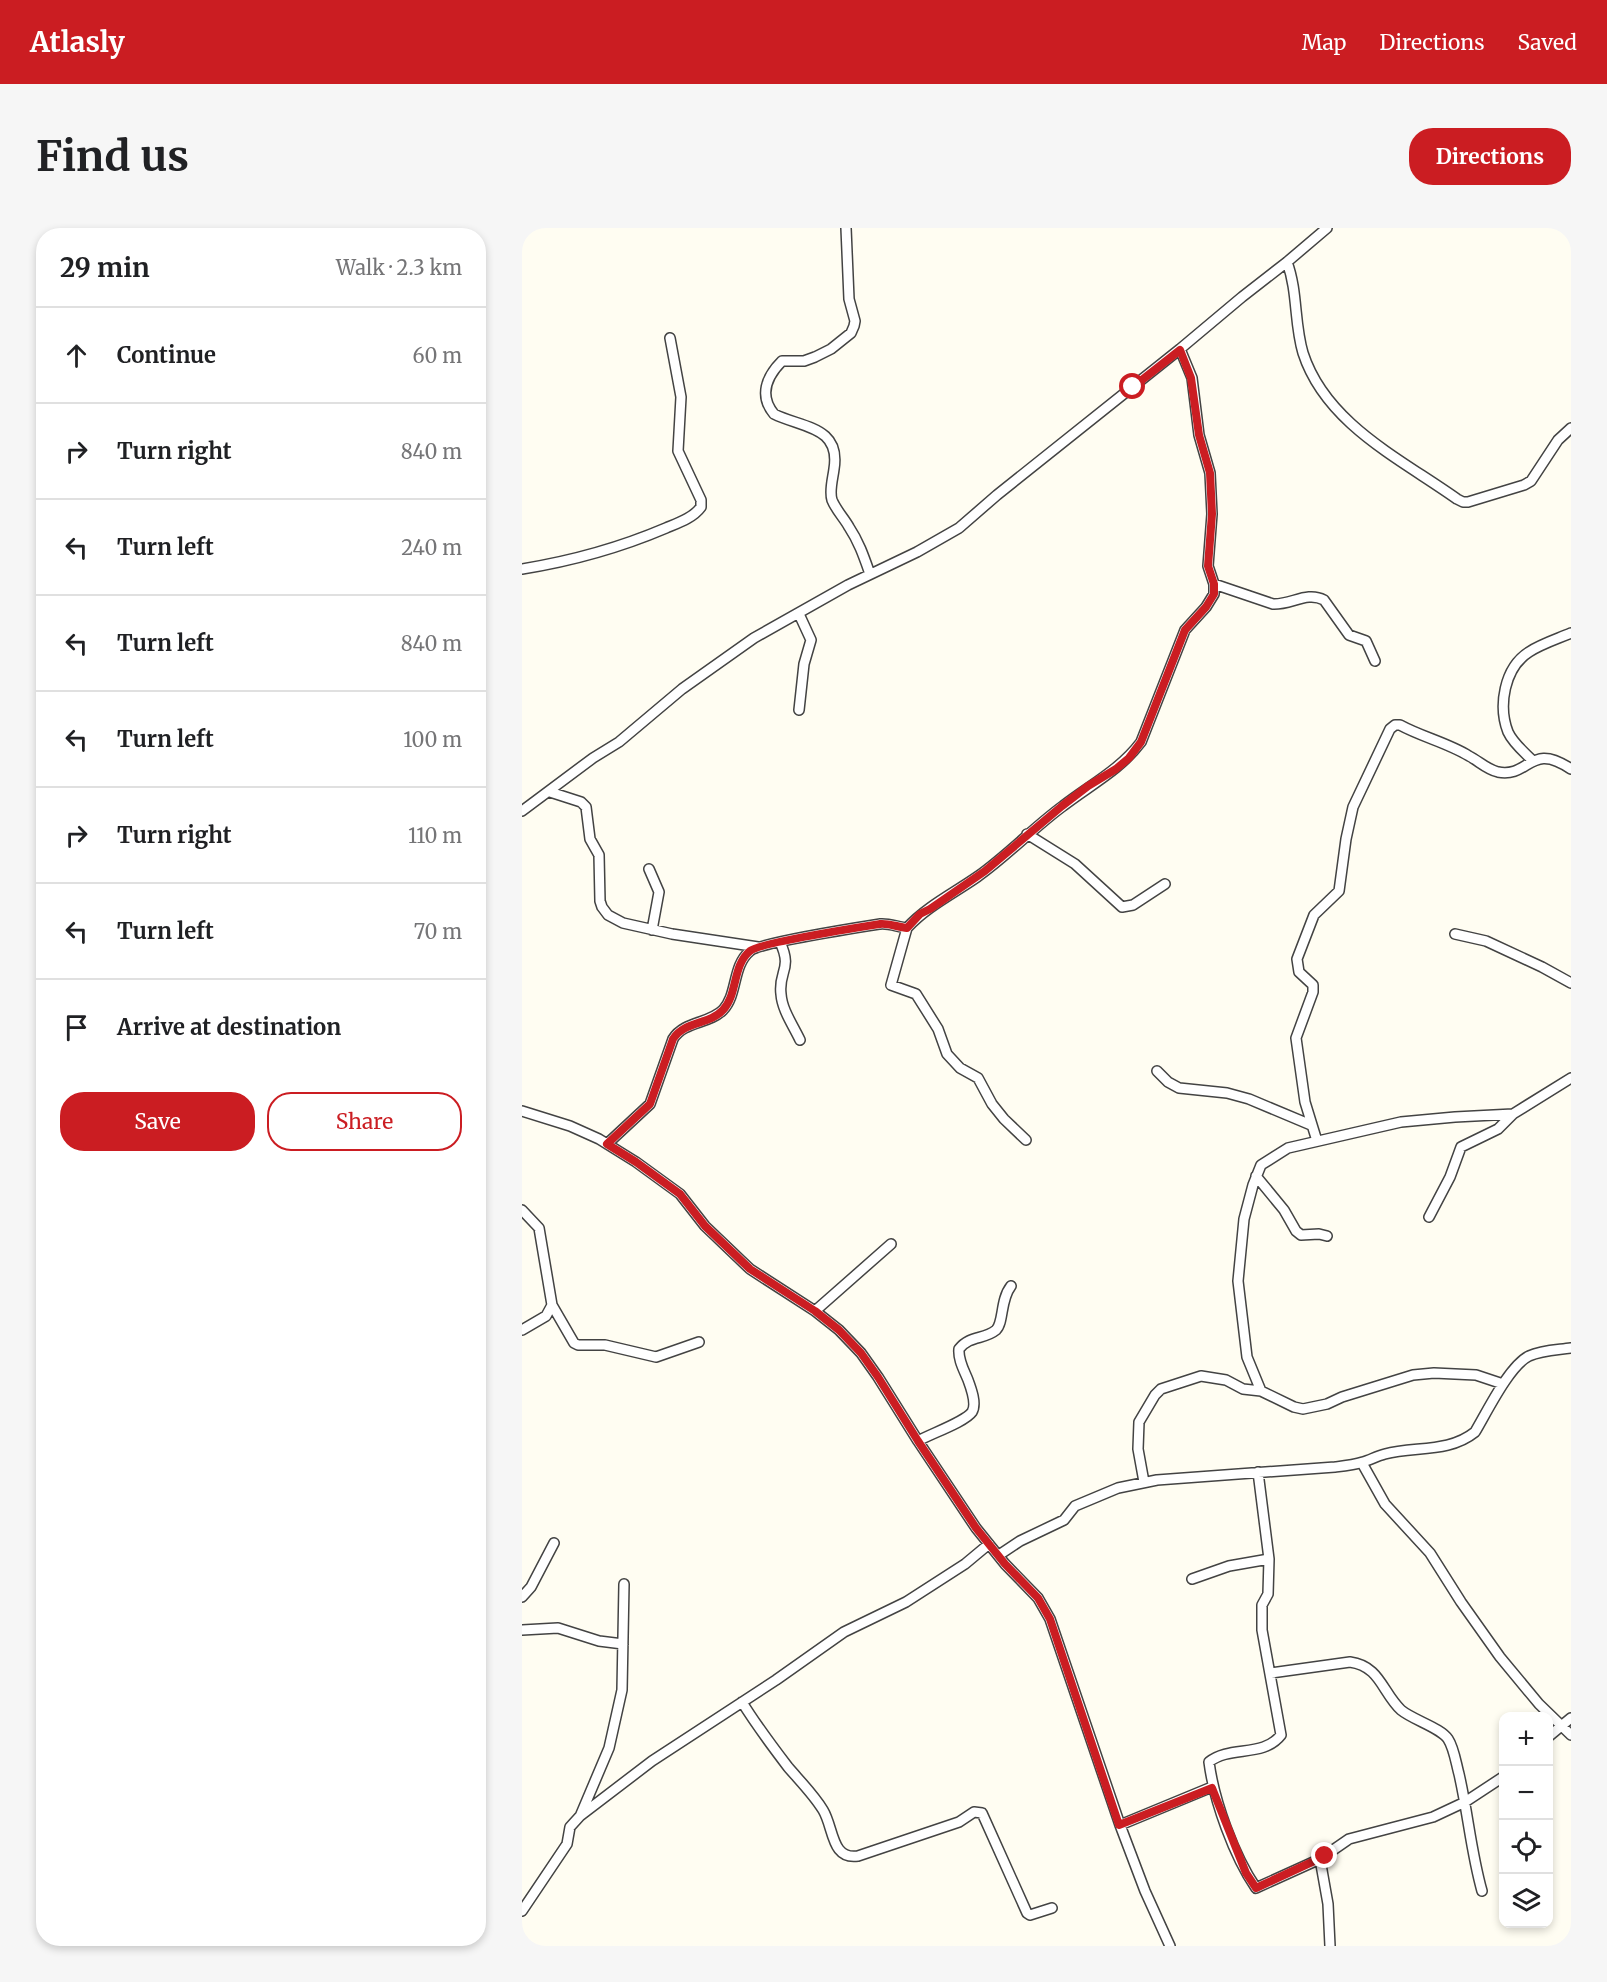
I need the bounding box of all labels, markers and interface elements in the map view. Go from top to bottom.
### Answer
text: Atlasly [30,24,125,60]
text: Map [1302,29,1346,56]
text: Directions [1379,29,1484,56]
text: Saved [1517,29,1577,56]
button: Directions [1409,128,1571,185]
text: Find us [36,130,189,182]
text: 29 min [60,251,150,284]
text: Walk · 2.3 km [336,255,462,280]
icon: ahead [60,339,93,372]
text: Continue [117,341,216,369]
text: 60 m [412,343,462,368]
route start [1119,373,1145,399]
icon: right [60,435,93,468]
text: Turn right [117,437,231,465]
text: 840 m [401,439,462,464]
icon: left [60,531,93,564]
text: Turn left [117,533,214,561]
text: 240 m [401,535,462,560]
icon: left [60,627,93,660]
text: Turn left [117,629,214,657]
text: 840 m [401,631,462,656]
icon: left [60,723,93,756]
text: Turn left [117,725,214,753]
text: 100 m [403,727,462,752]
icon: right [60,819,93,852]
text: Turn right [117,821,231,849]
text: 110 m [408,823,462,848]
icon: left [60,915,93,948]
text: Turn left [117,917,214,945]
text: 70 m [414,919,462,944]
icon: arrive [60,1011,93,1044]
text: Arrive at destination [117,1013,341,1041]
button: Save [60,1092,255,1151]
button: Share [267,1092,462,1151]
map controls [1499,1712,1553,1928]
button: + [1499,1712,1553,1766]
button: − [1499,1766,1553,1820]
button: locate [1499,1820,1553,1874]
route end [1311,1842,1337,1868]
button: layers [1499,1874,1553,1928]

